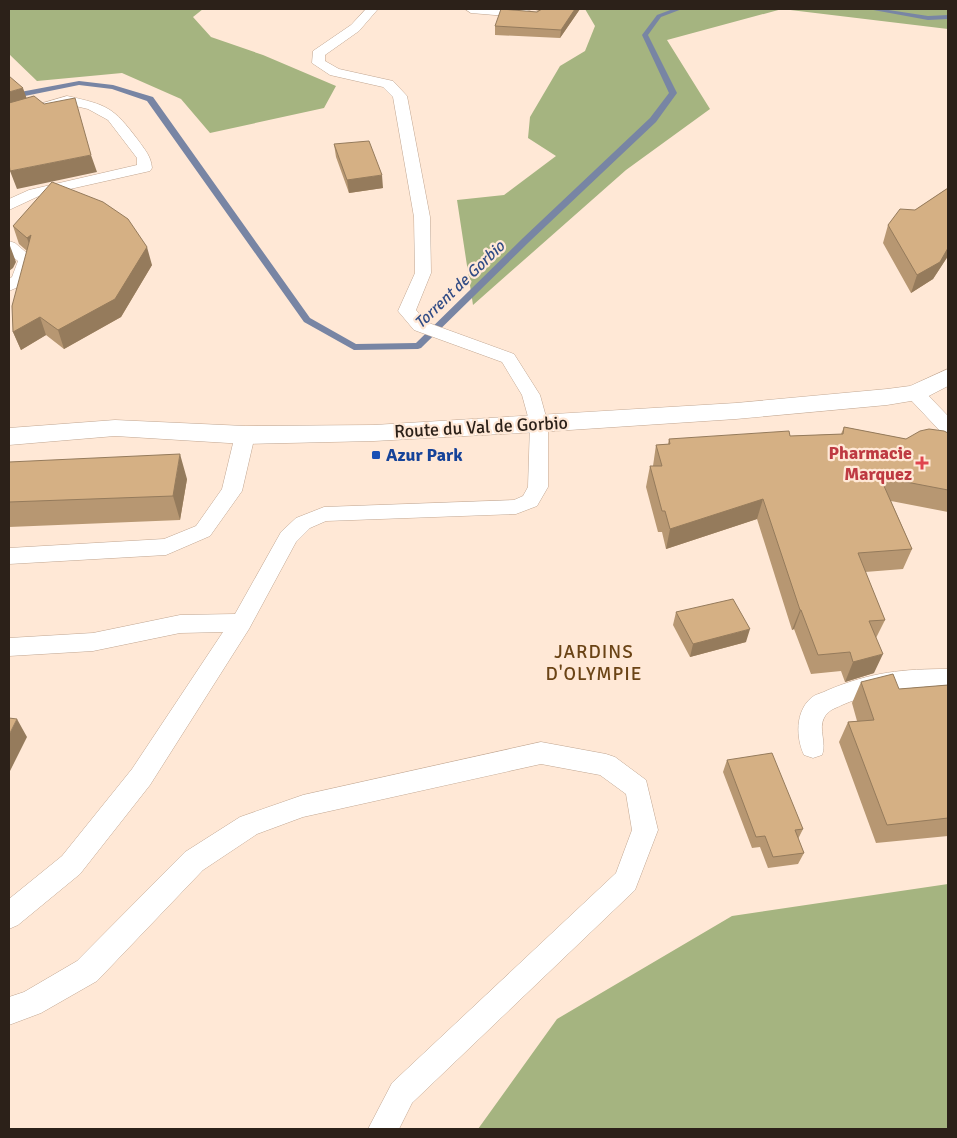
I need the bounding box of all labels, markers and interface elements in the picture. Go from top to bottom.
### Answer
water label: Torrent de Gorbio [410,236,509,333]
street label: Route du Val de Gorbio [394,411,568,443]
place label: Pharmacie Marquez [829,442,912,485]
place label: Azur Park [386,444,463,466]
marker: Azur Park [370,449,382,461]
marker: Pharmacie Marquez [916,457,928,469]
district label: JARDINS D'OLYMPIE [545,640,643,686]

